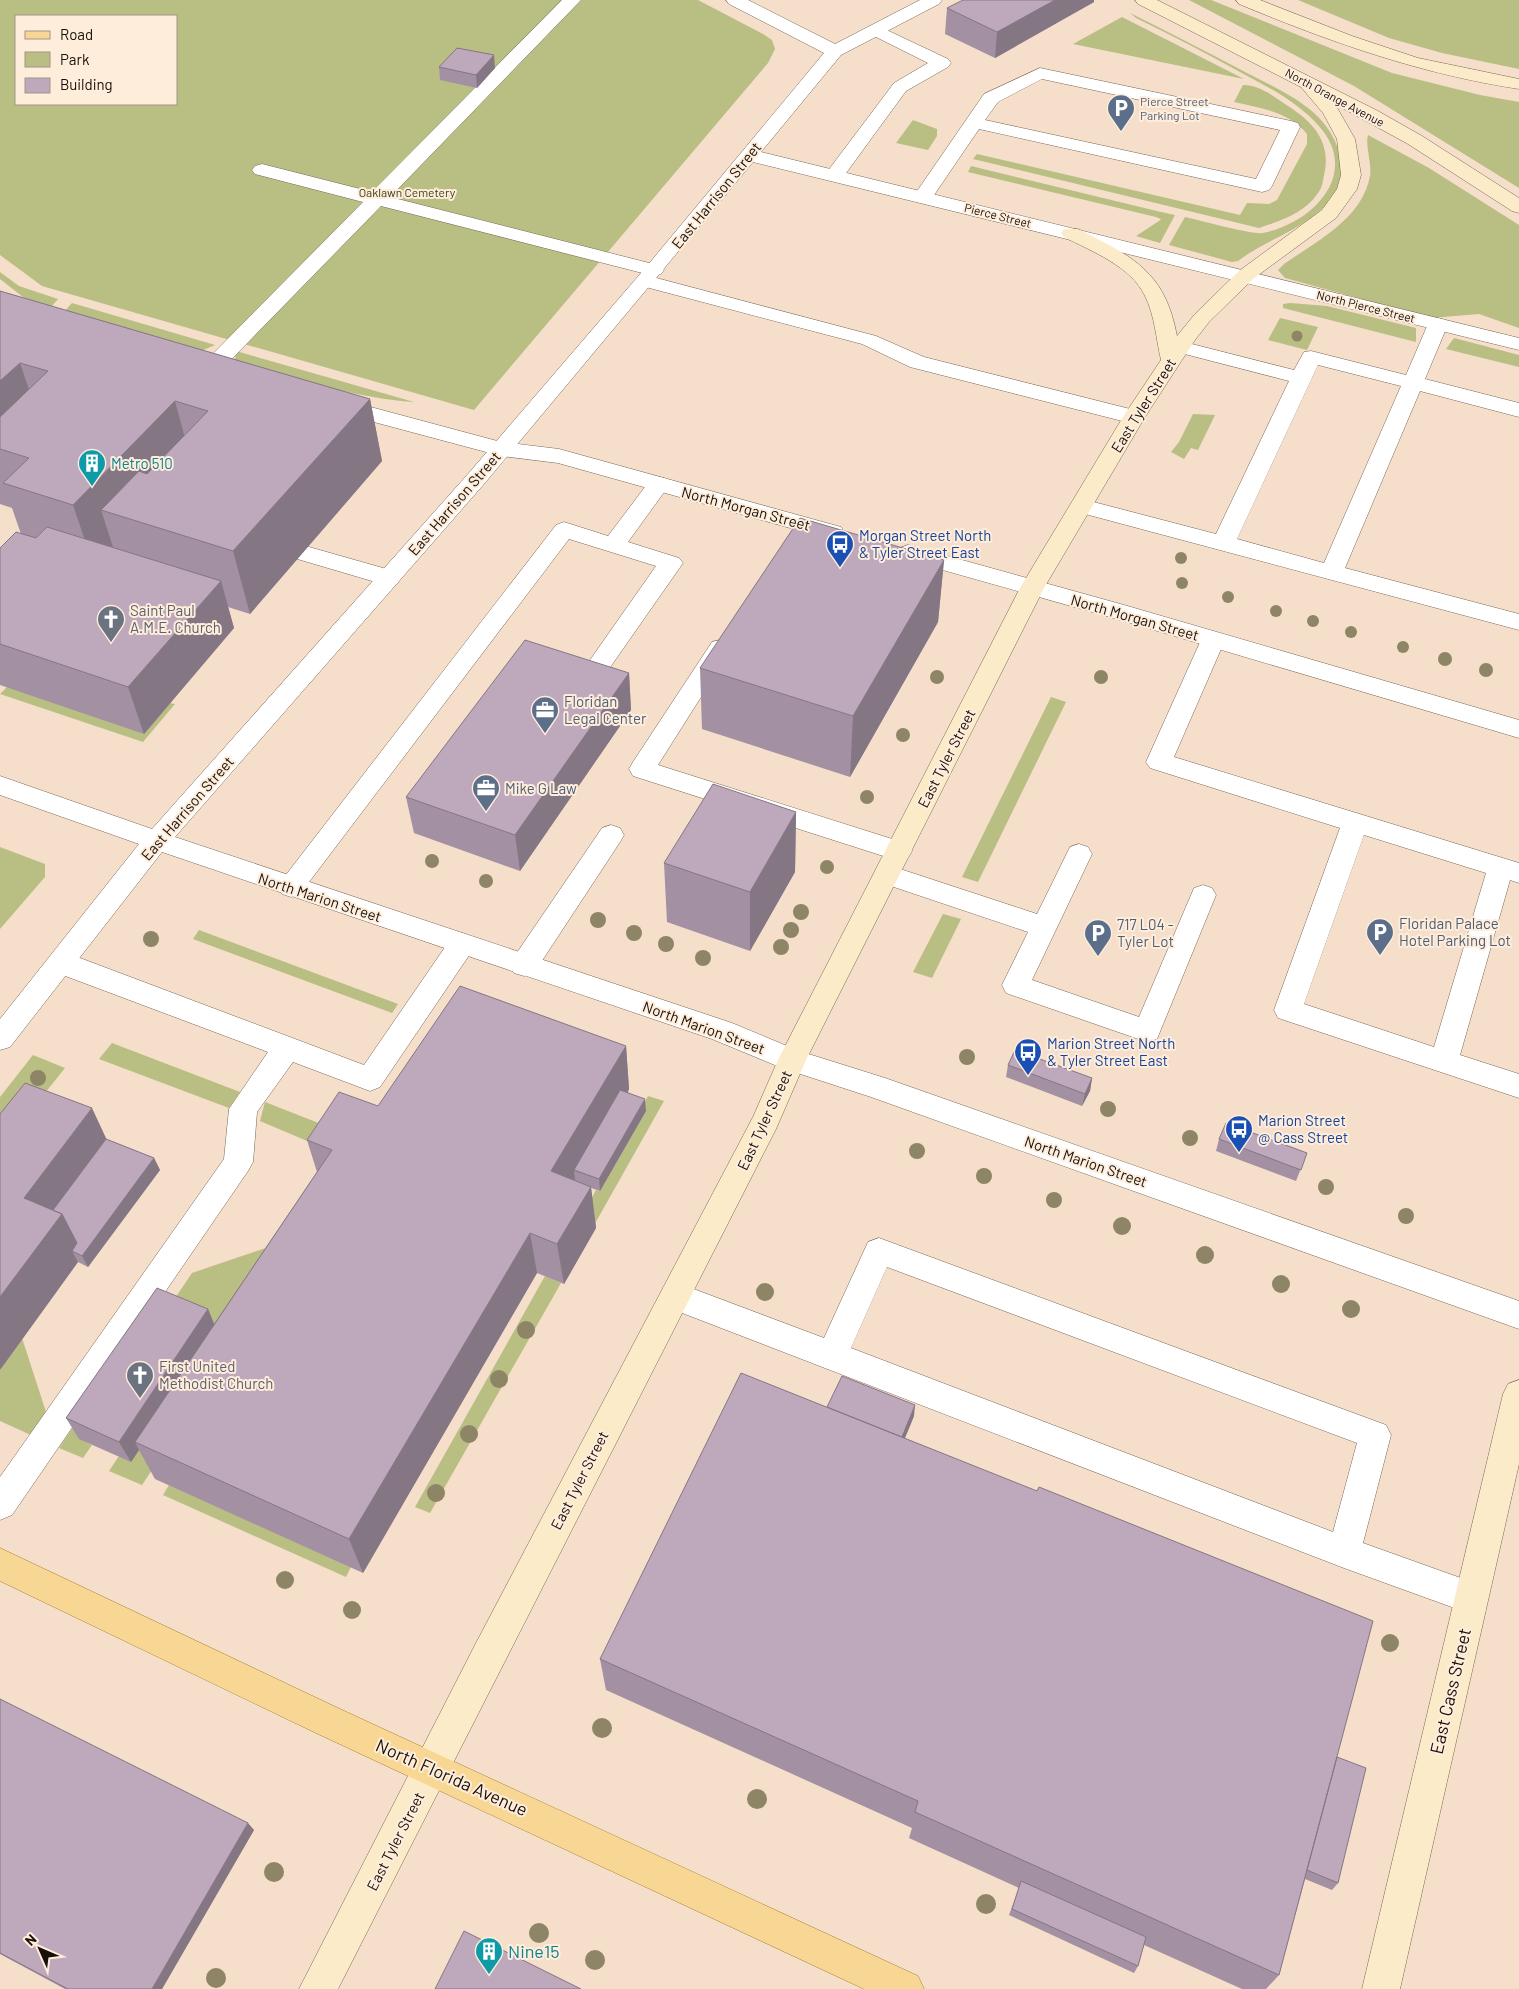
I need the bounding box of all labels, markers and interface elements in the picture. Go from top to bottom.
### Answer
legend [15,15,178,105]
text: Road [60,25,93,43]
text: Park [60,50,90,68]
street label: North Orange Avenue [1283,65,1387,129]
text: Building [60,75,113,93]
parking icon: Pierce Street Parking Lot [1106,93,1136,132]
place label: Pierce Street Parking Lot [1140,94,1209,122]
street label: East Harrison Street [667,138,765,252]
park label: Oaklawn Cemetery [359,185,456,199]
street label: Pierce Street [963,200,1033,230]
street label: North Pierce Street [1315,287,1417,325]
street label: East Tyler Street [1107,354,1179,456]
street label: East Harrison Street [404,447,504,559]
building icon: Metro 510 [77,448,107,487]
place label: Metro 510 [111,454,173,472]
street label: North Morgan Street [680,482,812,534]
place label: Morgan Street North & Tyler Street East [859,526,991,561]
bus stop icon: Morgan Street North & Tyler Street East [825,529,855,568]
street label: North Morgan Street [1069,590,1201,644]
place label: Saint Paul A.M.E. Church [130,601,221,636]
church icon: Saint Paul A.M.E. Church [96,604,126,643]
place label: Floridan Legal Center [564,692,647,727]
office icon: Floridan Legal Center [530,695,560,734]
street label: East Tyler Street [913,706,979,810]
street label: East Harrison Street [137,752,237,864]
office icon: Mike G Law [471,773,501,812]
place label: Mike G Law [505,779,577,797]
street label: North Marion Street [256,869,384,925]
place label: Floridan Palace Hotel Parking Lot [1399,914,1511,949]
place label: 717 L04 - Tyler Lot [1117,915,1174,950]
parking icon: Floridan Palace Hotel Parking Lot [1365,917,1395,956]
parking icon: 717 L04 - Tyler Lot [1083,918,1113,957]
street label: North Marion Street [641,997,767,1057]
place label: Marion Street North & Tyler Street East [1047,1034,1175,1069]
bus stop icon: Marion Street North & Tyler Street East [1013,1037,1043,1076]
street label: East Tyler Street [733,1067,795,1173]
place label: Marion Street @ Cass Street [1258,1111,1348,1146]
bus stop icon: Marion Street @ Cass Street [1224,1114,1254,1153]
street label: North Marion Street [1022,1132,1150,1190]
place label: First United Methodist Church [159,1357,273,1392]
church icon: First United Methodist Church [125,1360,155,1399]
street label: East Tyler Street [546,1428,612,1532]
street label: East Cass Street [1425,1626,1475,1756]
street label: North Florida Avenue [373,1734,531,1820]
street label: East Tyler Street [362,1789,428,1893]
north arrow [15,1924,65,1974]
text: N [21,1930,40,1949]
building icon: Nine15 [474,1936,504,1975]
place label: Nine15 [508,1940,559,1962]

